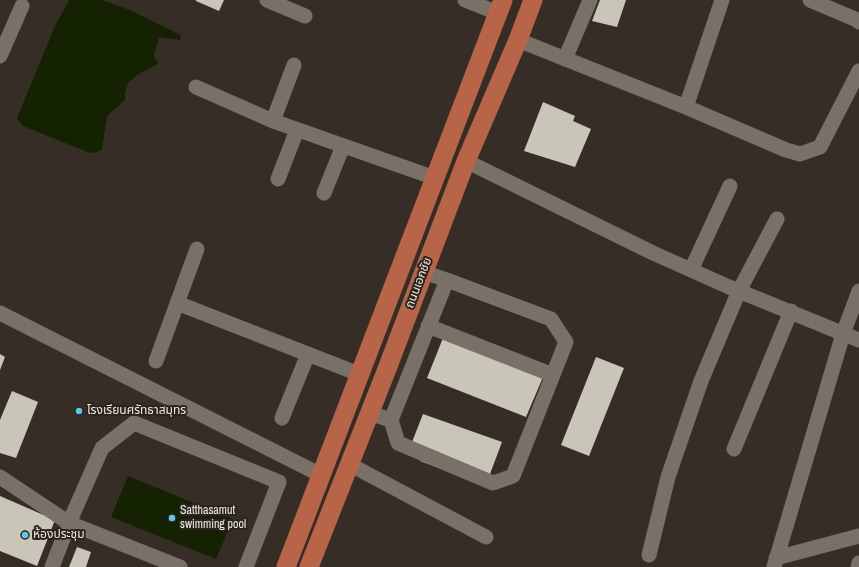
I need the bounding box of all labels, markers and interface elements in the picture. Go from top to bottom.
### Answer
street label: ถนนเอกชัย [403,256,435,310]
place label: โรงเรียนศรัทธาสมุทร [87,404,186,418]
marker: โรงเรียนศรัทธาสมุทร [74,406,84,416]
place label: Satthasamut swimming pool [180,504,246,532]
marker: Satthasamut swimming pool [167,513,177,523]
place label: ห้องประชุม [33,528,85,542]
marker: ห้องประชุม [20,530,30,540]

